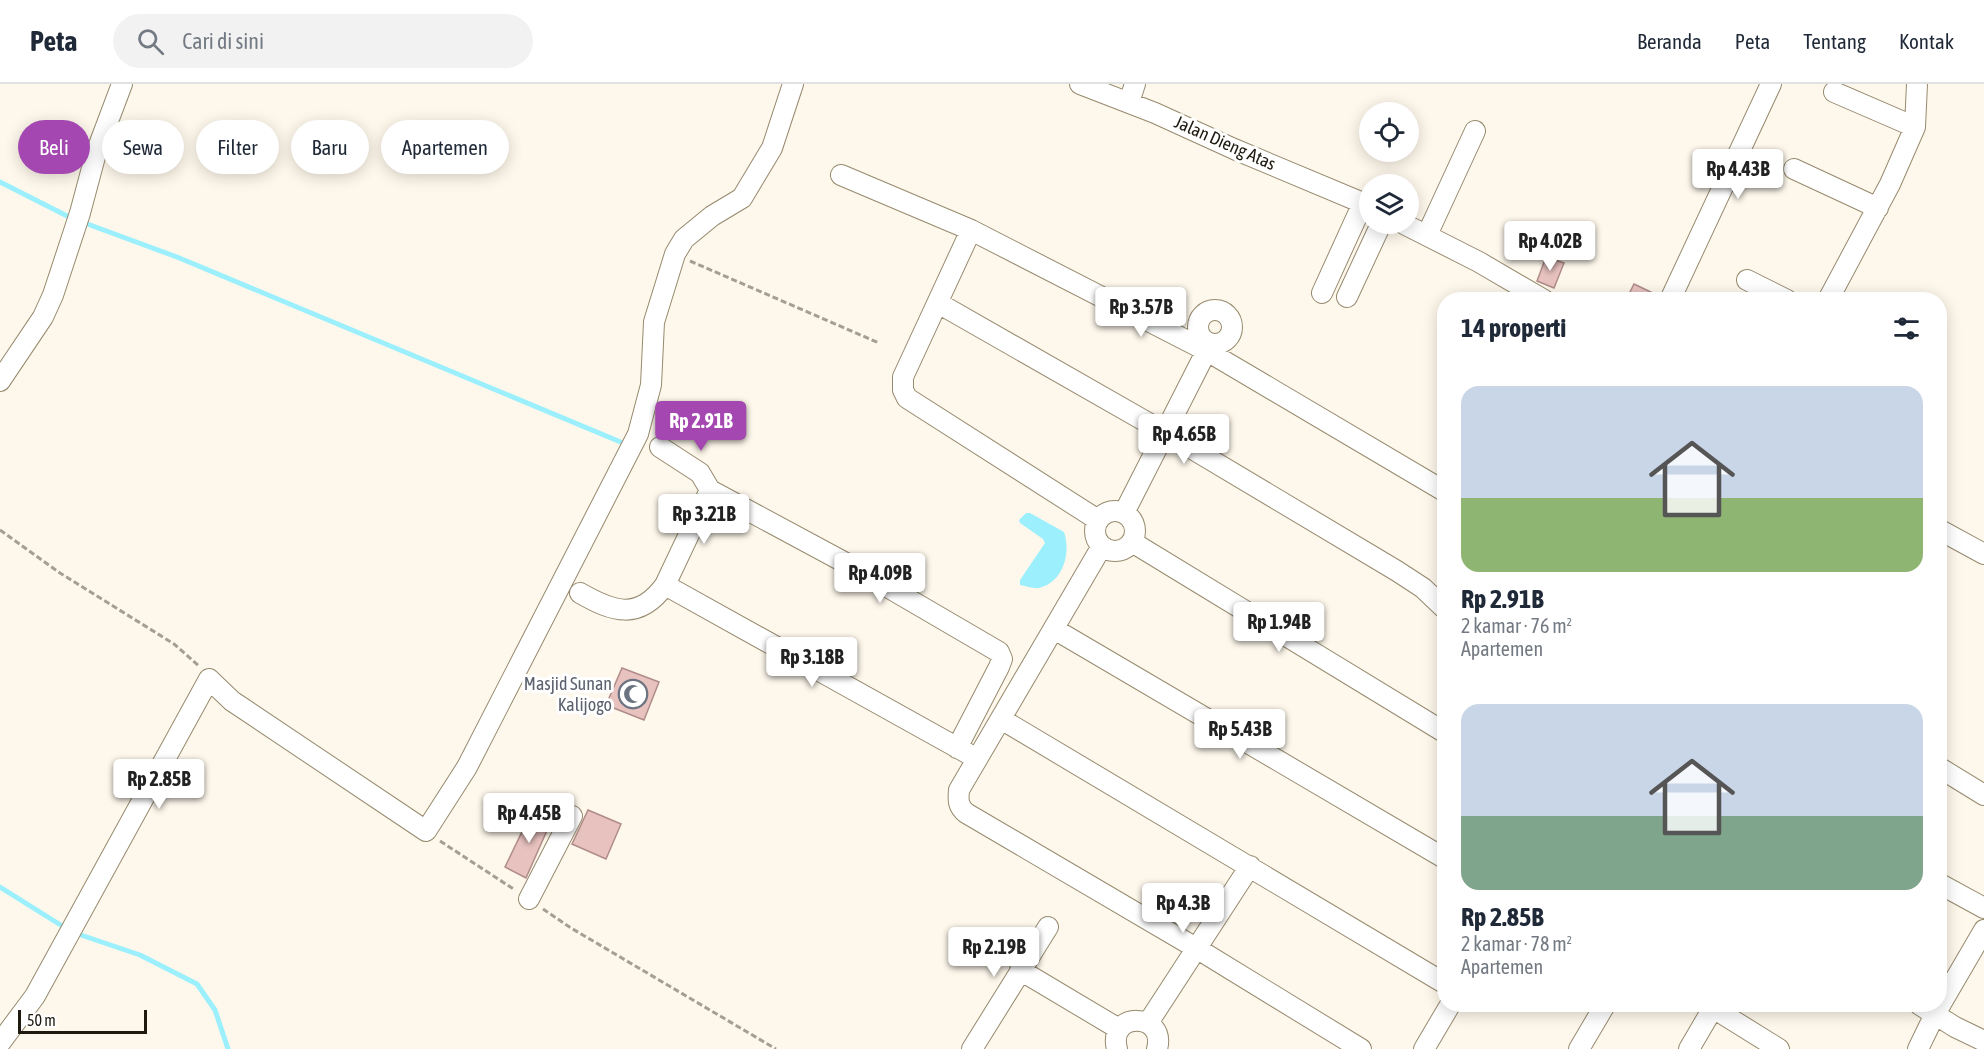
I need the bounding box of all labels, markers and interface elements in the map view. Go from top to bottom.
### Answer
search box [113,14,533,68]
text: Peta [30,25,77,57]
icon: search [134,25,167,58]
text: Cari di sini [182,28,264,54]
text: Beranda [1637,29,1702,53]
text: Peta [1735,29,1770,53]
text: Tentang [1803,29,1866,53]
text: Kontak [1899,29,1954,53]
map controls [1359,102,1419,234]
button: locate [1359,102,1419,162]
street label: Jalan Dieng Atas [1171,111,1279,174]
chip: Beli [18,120,90,174]
chip: Sewa [102,120,184,174]
chip: Filter [196,120,279,174]
chip: Baru [291,120,369,174]
chip: Apartemen [381,120,509,174]
pin: Rp 4.43B [1676,149,1800,200]
text: Rp 4.43B [1706,157,1770,180]
button: layers [1359,174,1419,234]
pin: Rp 4.02B [1488,221,1612,272]
text: Rp 4.02B [1518,229,1582,252]
pin: Rp 3.57B [1079,287,1203,338]
text: Rp 3.57B [1109,295,1173,318]
icon: filters [1890,312,1923,345]
text: 14 properti [1461,313,1566,343]
pin: Rp 2.91B [639,401,763,452]
text: Rp 2.91B [669,409,733,432]
pin: Rp 4.65B [1122,414,1246,465]
text: Rp 4.65B [1152,422,1216,445]
icon: home [1638,425,1746,533]
pin: Rp 3.21B [642,494,766,545]
text: Rp 3.21B [672,502,736,525]
pin: Rp 4.09B [818,553,942,604]
text: Rp 4.09B [848,561,912,584]
text: Rp 2.91B [1461,584,1544,614]
pin: Rp 1.94B [1217,602,1341,653]
text: Rp 1.94B [1247,610,1311,633]
text: 2 kamar · 76 m² [1461,614,1572,637]
pin: Rp 3.18B [750,637,874,688]
text: Apartemen [1461,637,1543,660]
text: Rp 3.18B [780,645,844,668]
place label: Masjid Sunan Kalijogo [524,673,612,715]
mosque icon: Masjid Sunan Kalijogo [617,678,649,710]
pin: Rp 5.43B [1178,709,1302,760]
text: Rp 5.43B [1208,717,1272,740]
icon: home [1638,743,1746,851]
pin: Rp 2.85B [97,759,221,810]
text: Rp 2.85B [127,767,191,790]
pin: Rp 4.45B [467,793,591,844]
text: Rp 4.45B [497,801,561,824]
pin: Rp 4.3B [1128,883,1238,934]
text: Rp 4.3B [1156,891,1210,914]
text: Rp 2.85B [1461,902,1544,932]
pin: Rp 2.19B [932,927,1056,978]
text: 2 kamar · 78 m² [1461,932,1572,955]
text: Rp 2.19B [962,935,1026,958]
text: Apartemen [1461,955,1543,978]
scale bar [18,1007,147,1034]
text: 50 m [27,1011,56,1029]

